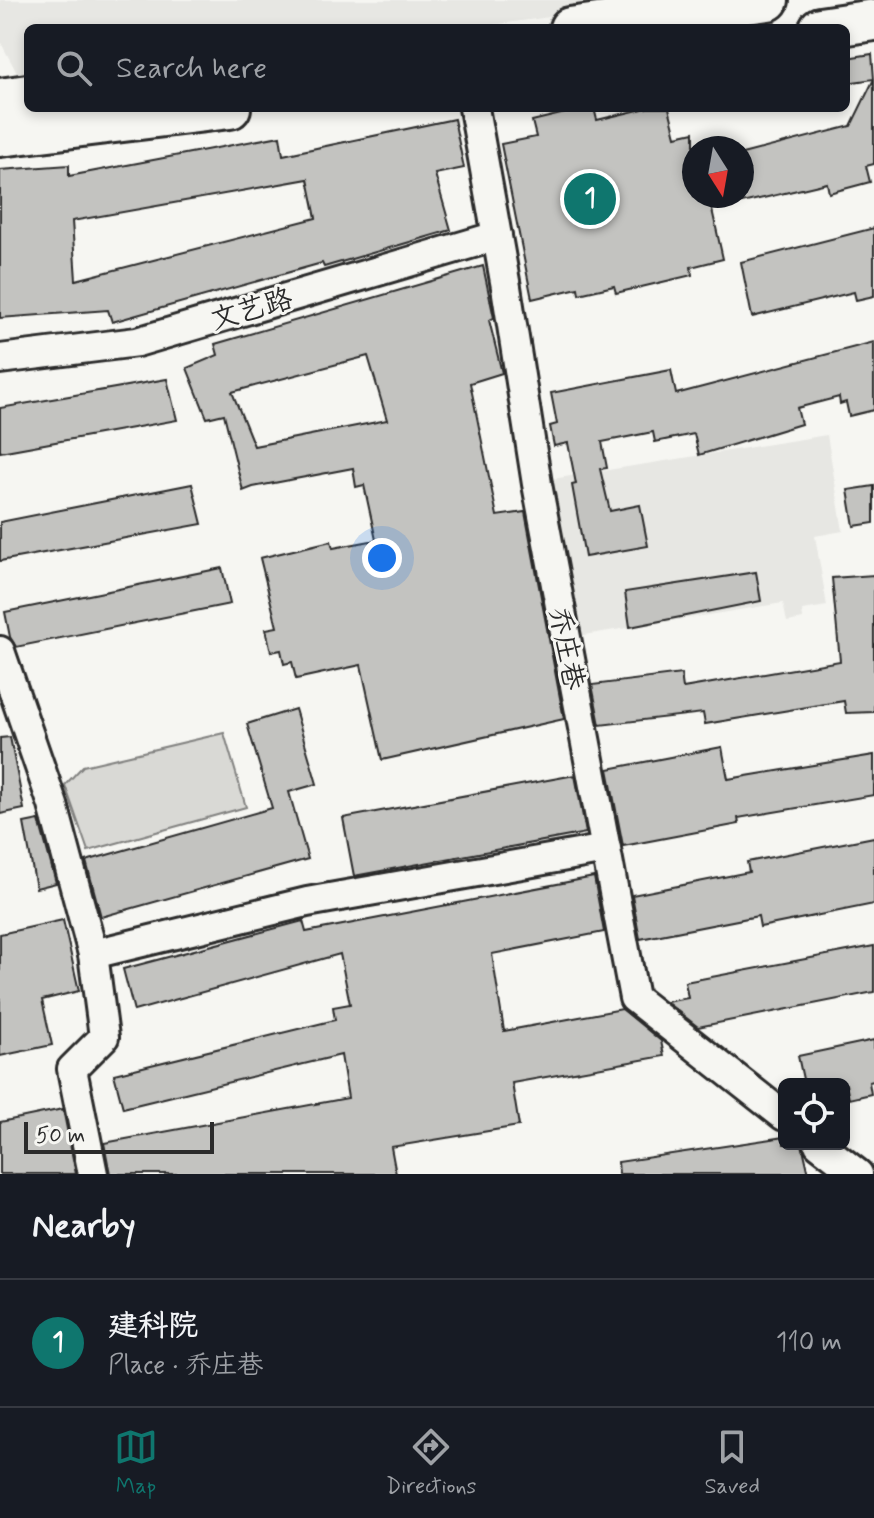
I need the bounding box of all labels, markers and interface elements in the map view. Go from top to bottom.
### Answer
search box [24,24,850,112]
icon: search [52,46,96,90]
text: Search here [116,49,267,88]
north arrow [682,136,754,208]
pin: 1 [564,169,616,229]
street label: 文艺路 [206,281,297,340]
your location [362,538,402,578]
street label: 乔庄巷 [539,604,592,694]
map controls [778,1078,850,1150]
button: locate [778,1078,850,1150]
scale bar [24,1118,214,1154]
text: 50 m [36,1122,85,1150]
text: Nearby [32,1204,136,1249]
text: 建科院 [108,1307,198,1346]
text: 1 [52,1326,64,1360]
text: 110 m [776,1326,842,1360]
text: Place · 乔庄巷 [108,1349,263,1383]
tab: Map [114,1425,158,1501]
tab: Directions [386,1425,476,1501]
tab: Saved [704,1425,760,1501]

